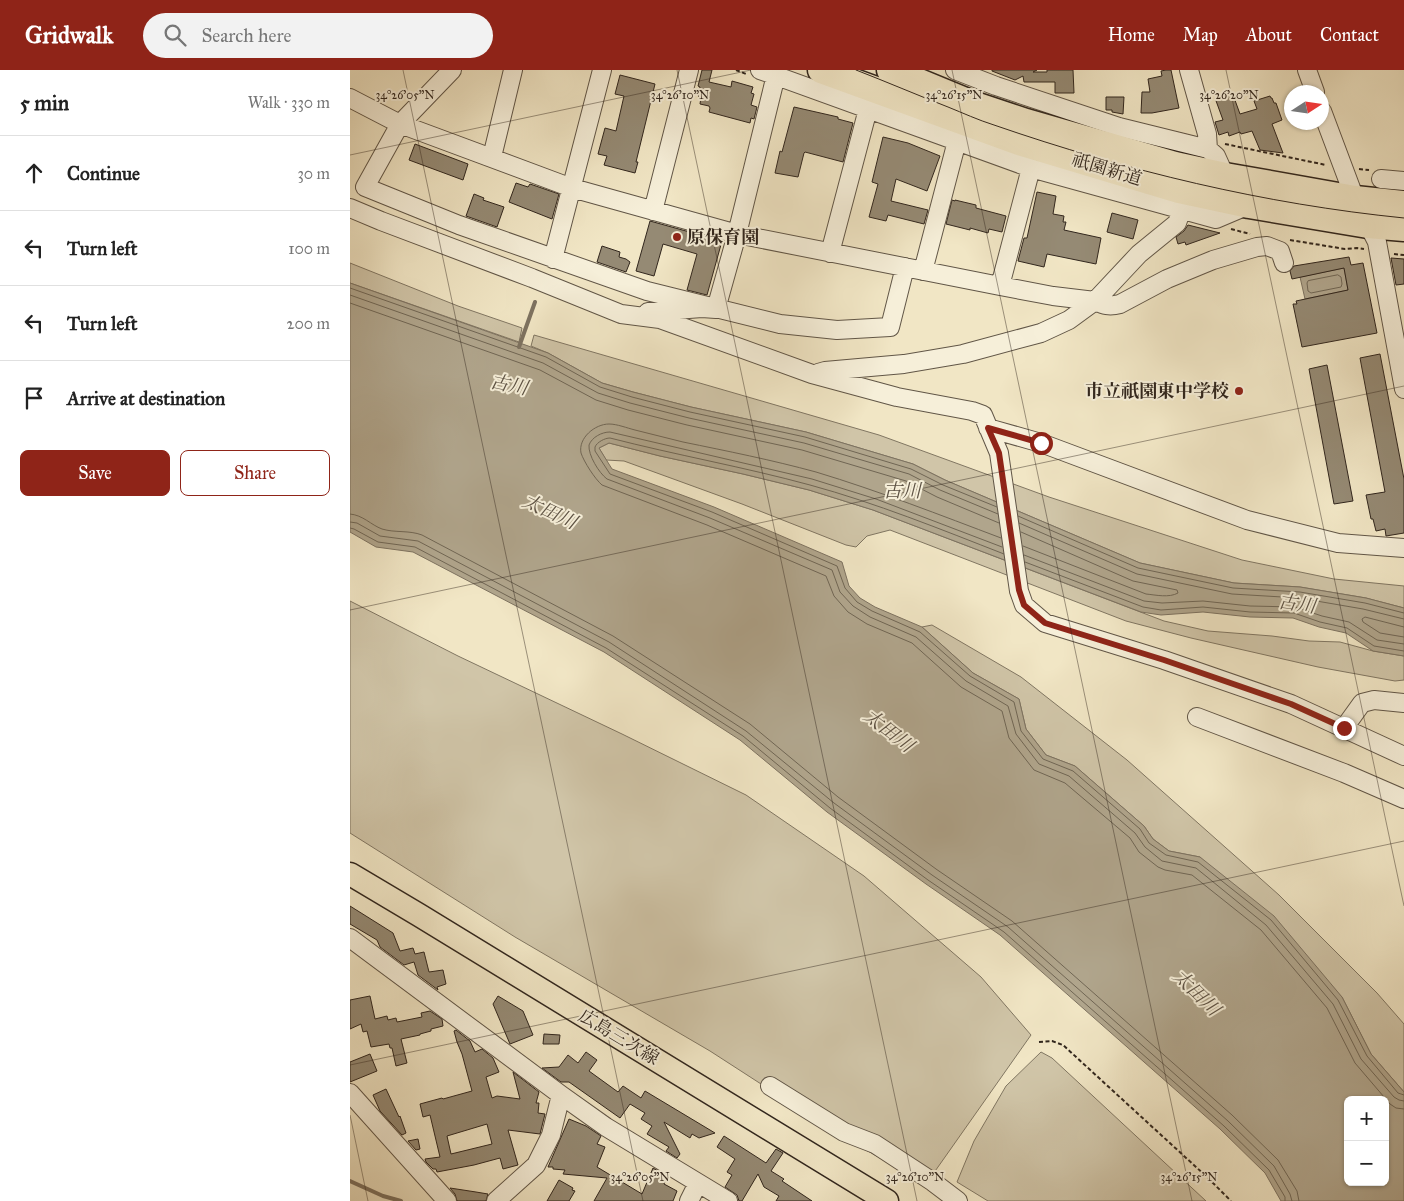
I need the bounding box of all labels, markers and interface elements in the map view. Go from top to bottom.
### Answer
search box [143,13,493,58]
text: Gridwalk [25,20,113,50]
icon: search [161,21,189,49]
text: Search here [201,24,291,47]
text: Home [1108,24,1155,46]
text: Map [1183,24,1218,46]
text: About [1246,24,1292,46]
text: Contact [1320,24,1379,46]
north arrow [1284,85,1329,130]
text: 34°26'05"N [375,88,435,102]
text: 34°26'10"N [651,88,709,102]
text: 34°26'15"N [926,88,982,102]
text: 34°26'20"N [1199,88,1259,102]
text: 5 min [20,90,69,116]
text: Walk · 330 m [248,93,330,112]
street label: 祇園新道 [1069,148,1145,190]
icon: ahead [20,159,48,187]
text: Continue [67,162,140,185]
text: 30 m [297,164,330,183]
place label: 原保育園 [687,226,759,248]
marker: 原保育園 [671,231,683,243]
icon: left [20,234,48,262]
text: Turn left [67,237,137,260]
text: 100 m [288,239,330,258]
icon: left [20,309,48,337]
text: Turn left [67,312,137,335]
text: 200 m [287,314,330,333]
water label: 古川 [488,369,532,400]
place label: 市立祇園東中学校 [1085,380,1229,402]
icon: arrive [20,384,48,412]
marker: 市立祇園東中学校 [1233,385,1245,397]
text: Arrive at destination [67,387,225,410]
route start [1030,432,1053,455]
button: Save [20,450,170,496]
button: Share [180,450,330,496]
water label: 古川 [883,479,923,502]
water label: 太田川 [519,489,582,535]
water label: 古川 [1277,589,1319,618]
water label: 太田川 [859,704,920,758]
route end [1333,717,1356,740]
water label: 太田川 [1168,964,1227,1022]
street label: 広島三次線 [575,1004,663,1070]
map controls [1344,1096,1389,1186]
button: + [1344,1096,1389,1141]
button: − [1344,1141,1389,1186]
text: 34°26'05"N [610,1170,670,1184]
text: 34°26'10"N [886,1170,944,1184]
text: 34°26'15"N [1161,1170,1217,1184]

